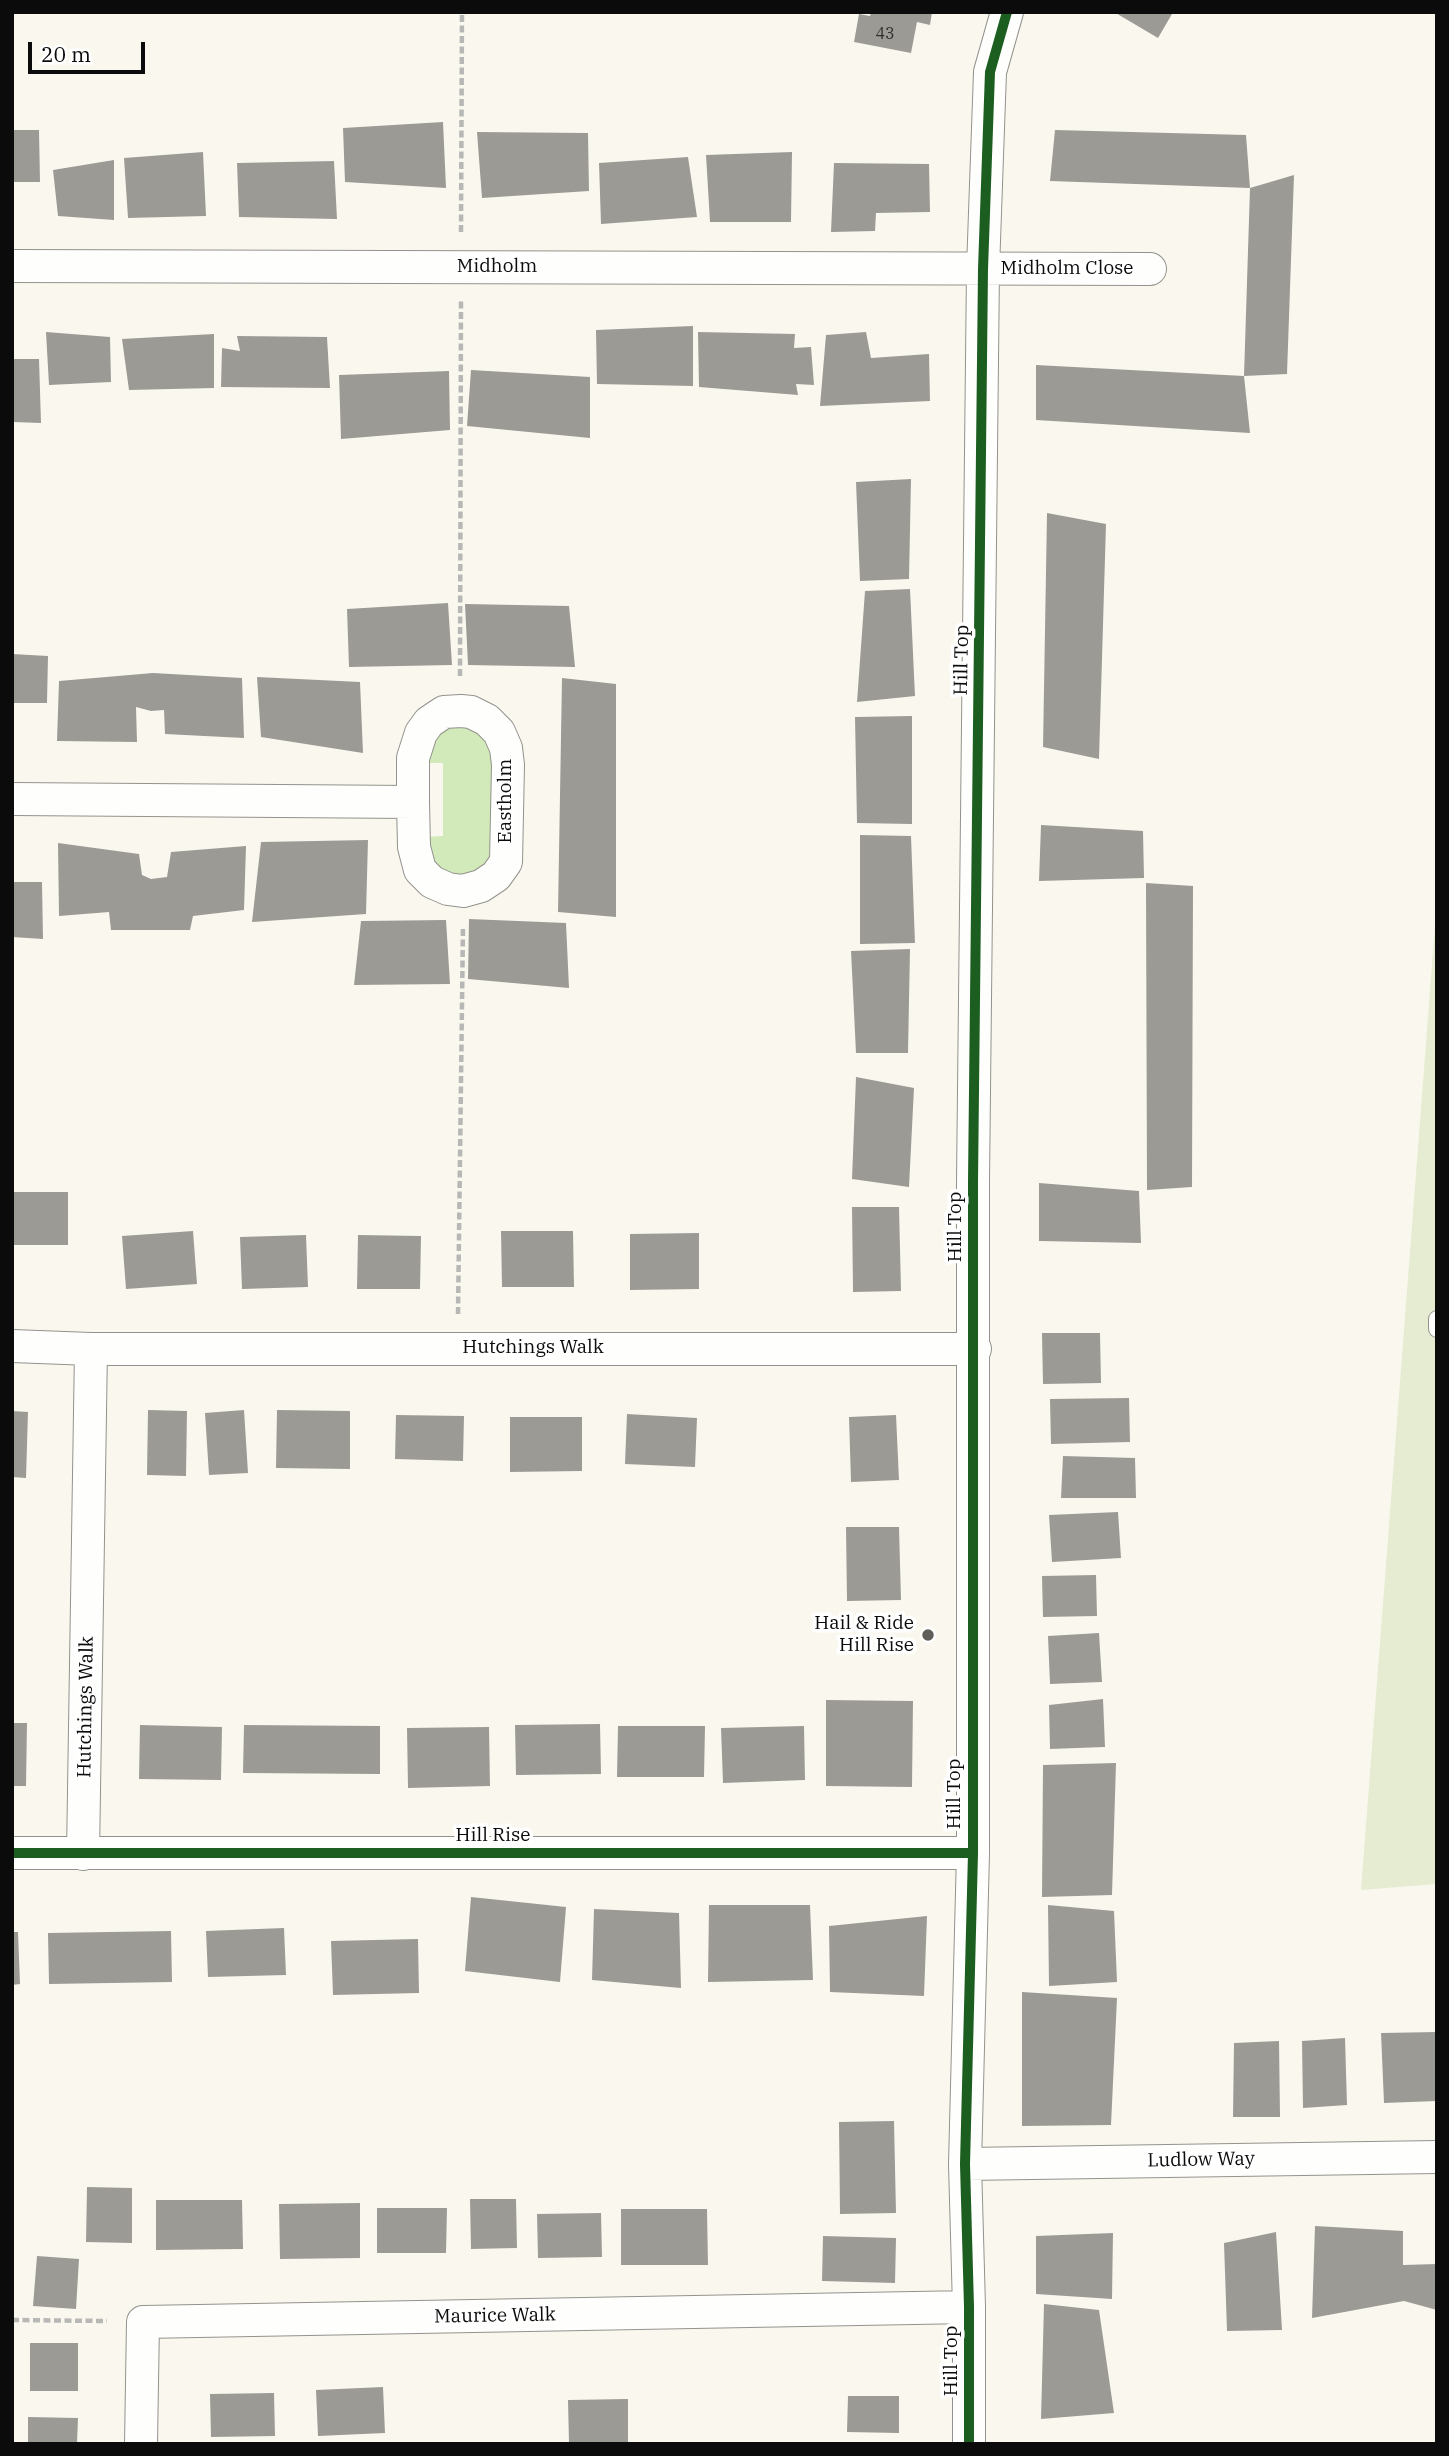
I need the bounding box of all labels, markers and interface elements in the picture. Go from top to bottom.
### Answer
house number: 43 [875,24,895,44]
scale bar [32,28,149,72]
text: 20 m [41,40,91,68]
street label: Midholm [457,256,537,278]
street label: Midholm Close [1000,258,1134,280]
street label: Hill Top [950,624,974,696]
street label: Eastholm [495,759,517,843]
street label: Hill Top [945,1192,967,1262]
street label: Hutchings Walk [462,1337,604,1359]
place label: Hail & Ride Hill Rise [814,1613,914,1657]
marker: Hail & Ride Hill Rise [920,1627,936,1643]
street label: Hutchings Walk [73,1636,99,1778]
street label: Hill Top [944,1759,966,1829]
street label: Hill Rise [456,1825,530,1847]
street label: Ludlow Way [1147,2148,1255,2172]
street label: Maurice Walk [434,2304,556,2328]
street label: Hill Top [941,2326,963,2396]

